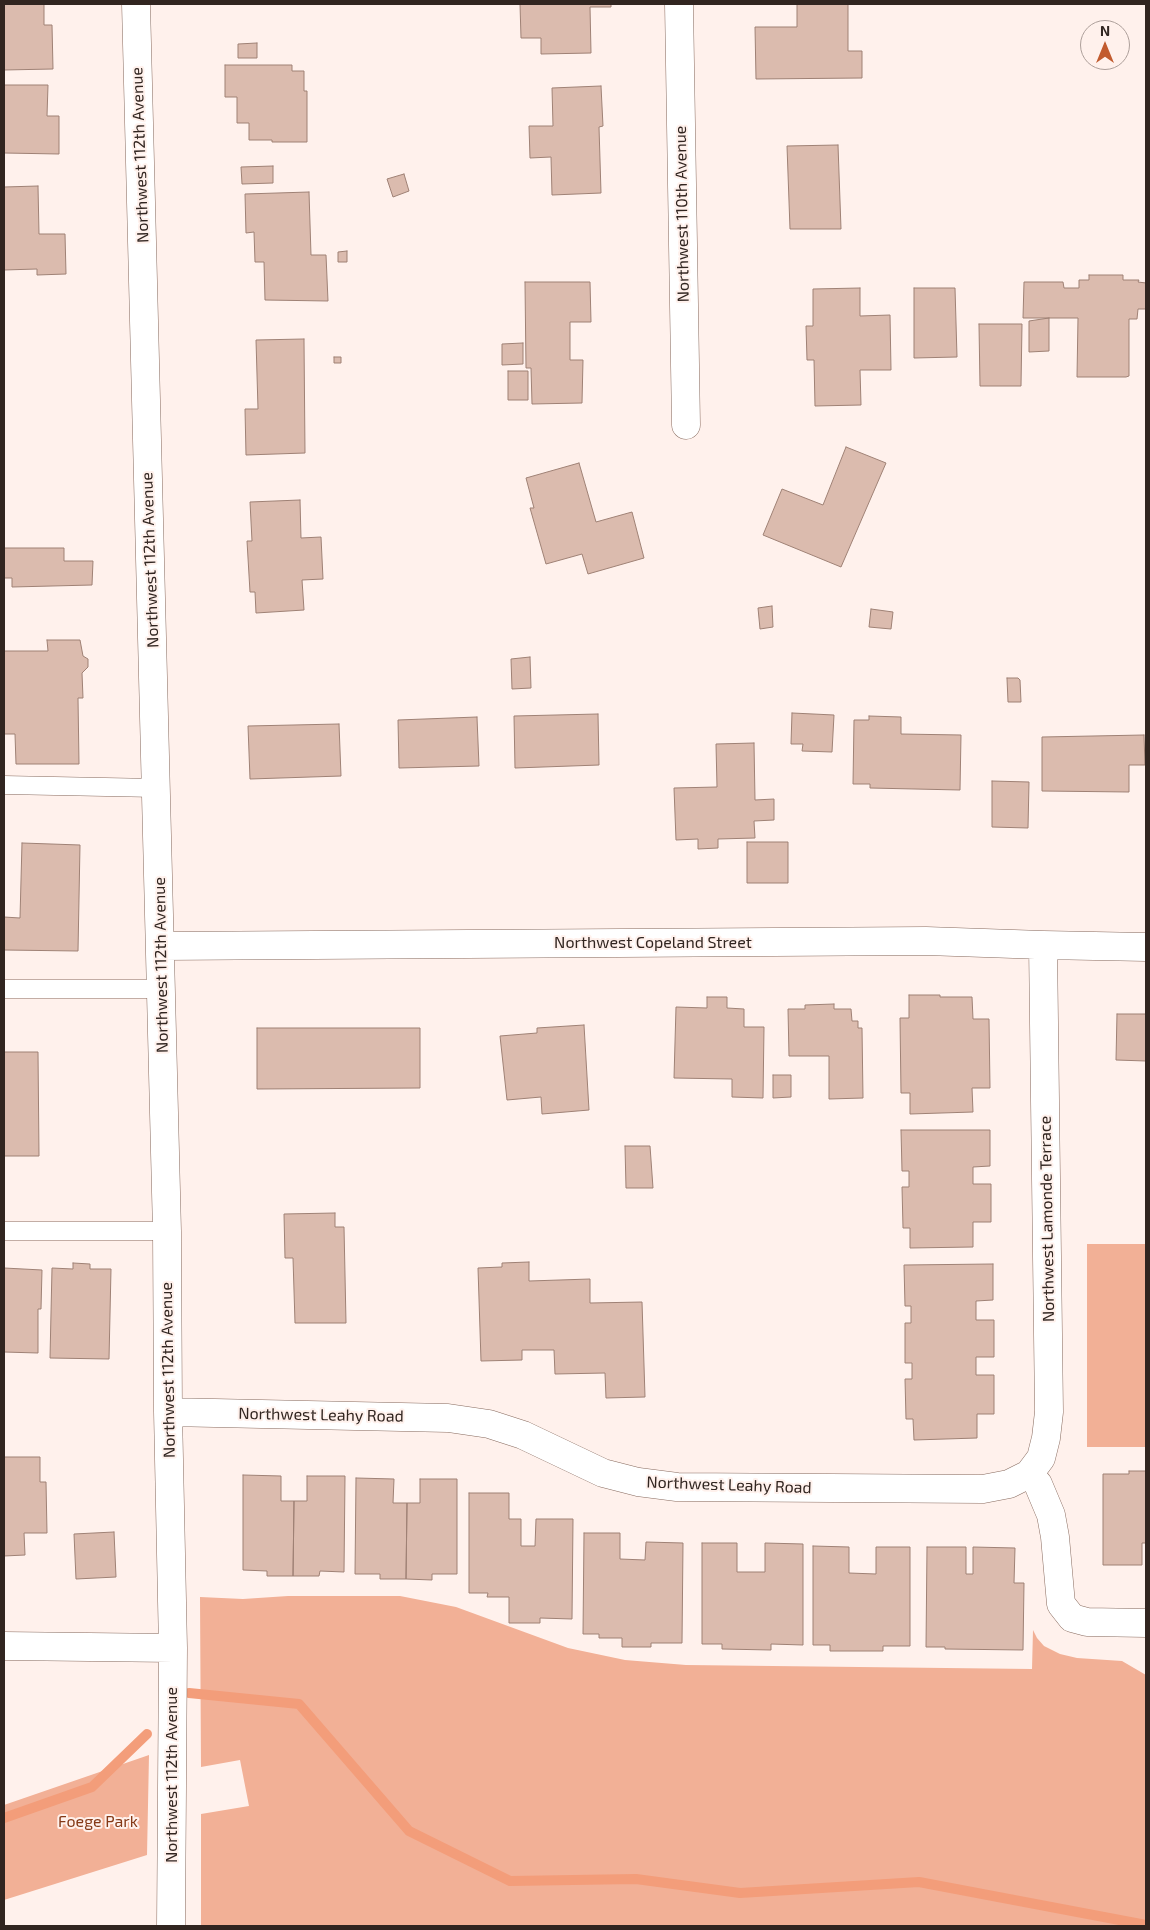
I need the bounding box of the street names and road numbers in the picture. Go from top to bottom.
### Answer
street label: Northwest 112th Avenue [127,67,153,243]
street label: Northwest 110th Avenue [671,126,693,302]
street label: Northwest 112th Avenue [137,472,163,648]
street label: Northwest 112th Avenue [150,877,172,1053]
street label: Northwest Copeland Street [554,933,752,953]
street label: Northwest Lamonde Terrace [1036,1116,1058,1322]
street label: Northwest 112th Avenue [157,1282,179,1458]
street label: Northwest Leahy Road [238,1404,404,1426]
street label: Northwest Leahy Road [646,1473,812,1497]
street label: Northwest 112th Avenue [162,1687,182,1863]

